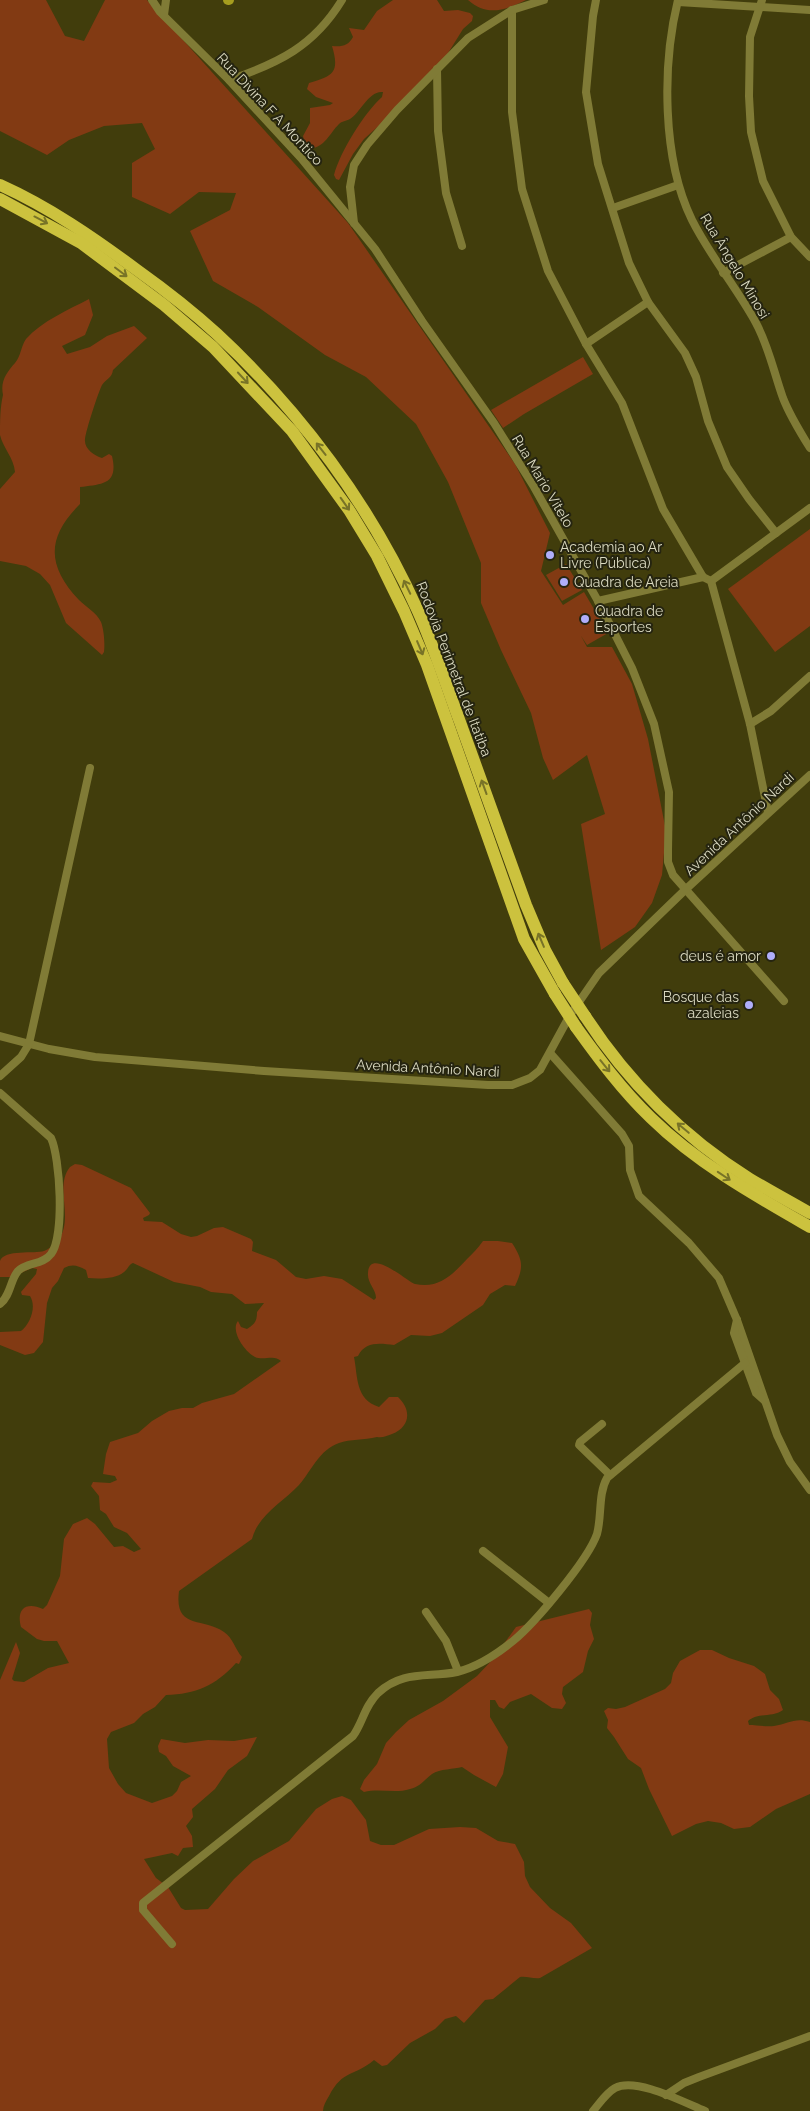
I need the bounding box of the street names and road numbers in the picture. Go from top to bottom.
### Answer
street label: Rua Divina F A Montico [214,50,326,168]
street label: Rua Ângelo Minosi [697,210,774,322]
street label: Rua Mario Vitelo [509,432,577,530]
street label: Rodovia Perimetral de Itatiba [413,579,495,759]
street label: Avenida Antônio Nardi [681,769,797,879]
street label: Avenida Antônio Nardi [356,1056,500,1080]

